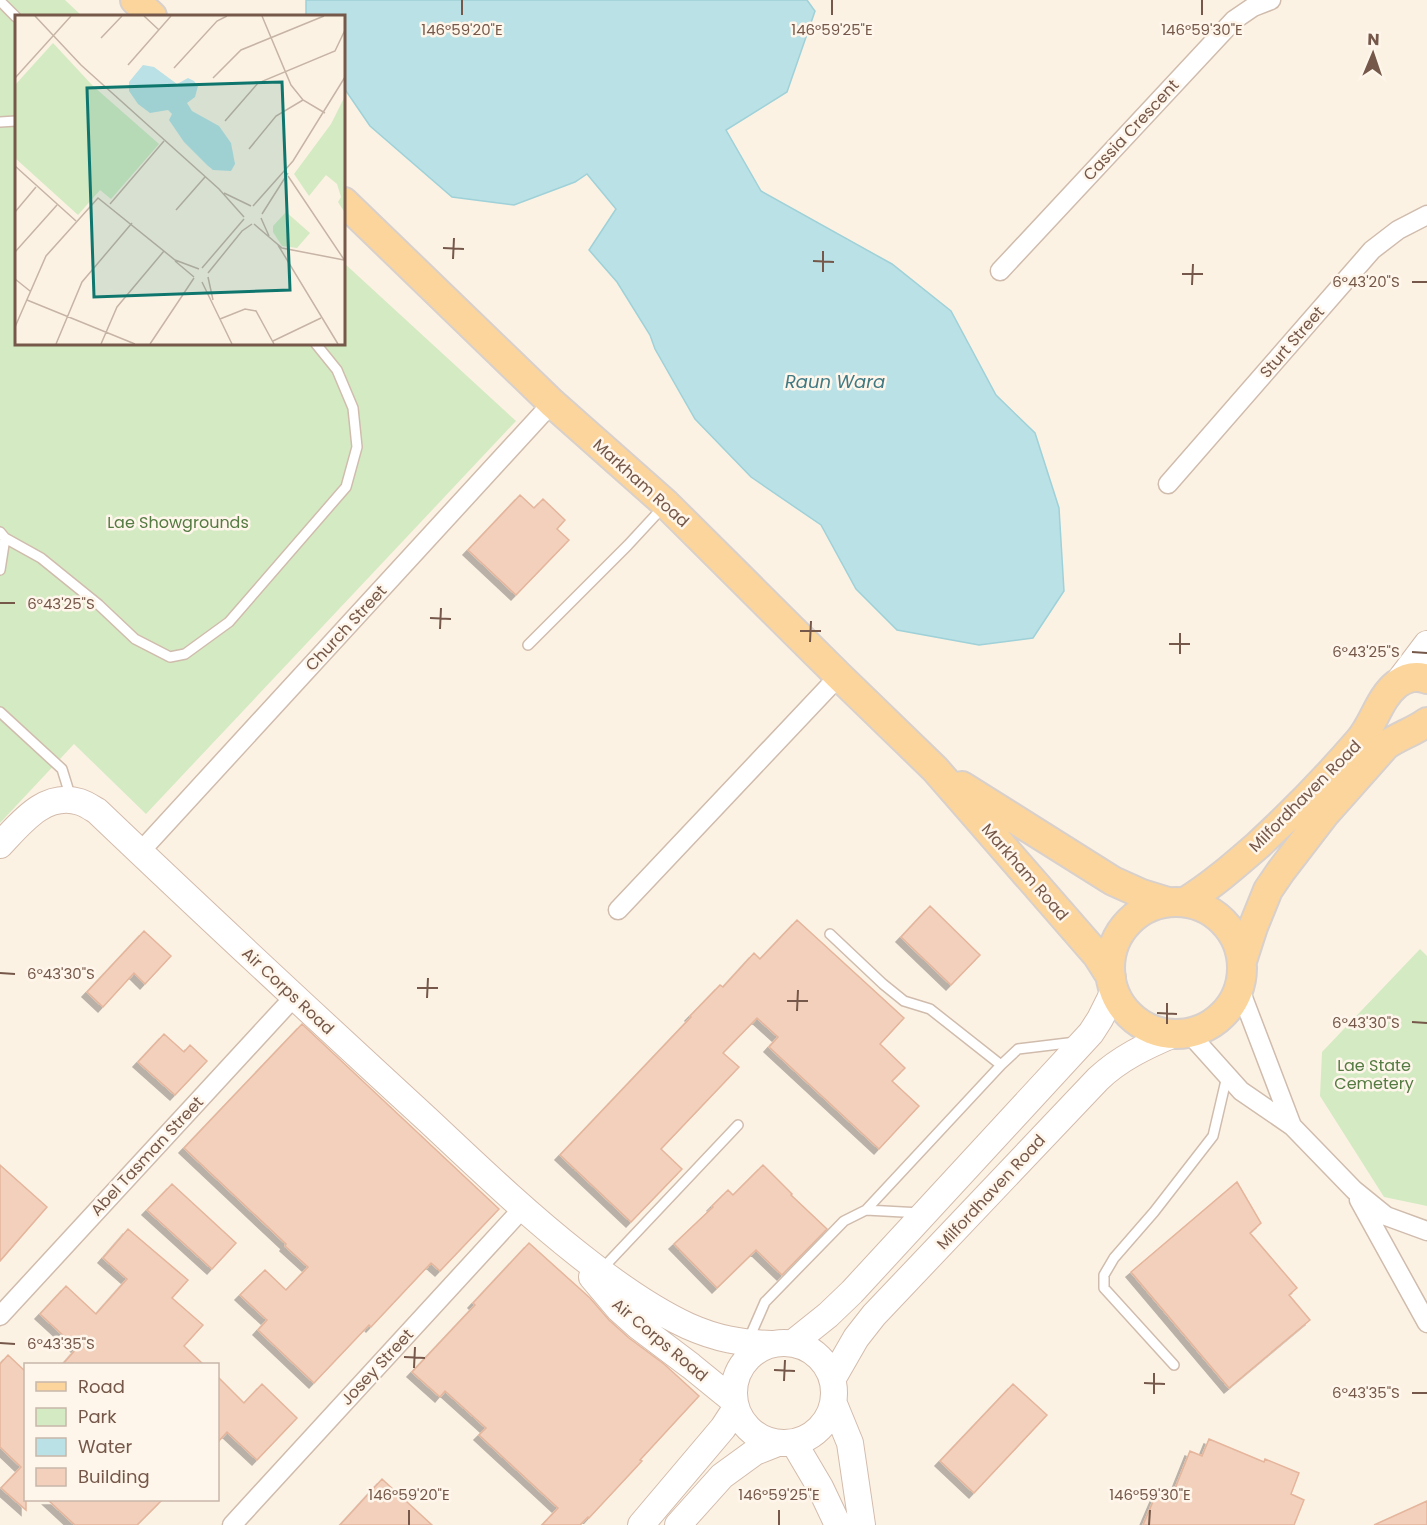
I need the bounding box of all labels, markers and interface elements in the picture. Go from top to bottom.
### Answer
inset map [15,15,345,345]
text: 146°59'20"E [421,19,503,40]
text: 146°59'25"E [791,19,873,40]
text: 146°59'30"E [1161,19,1243,40]
north arrow [1343,24,1403,84]
text: N [1367,28,1380,51]
street label: Cassia Crescent [1078,74,1184,186]
text: 6°43'20"S [1332,271,1400,292]
street label: Sturt Street [1254,301,1330,383]
water label: Raun Wara [785,369,885,394]
street label: Markham Road [588,434,694,532]
park label: Lae Showgrounds [107,511,249,534]
street label: Church Street [300,580,392,676]
text: 6°43'25"S [27,593,95,614]
text: 6°43'25"S [1332,641,1400,662]
street label: Milfordhaven Road [1244,735,1366,857]
street label: Markham Road [976,818,1074,926]
street label: Air Corps Road [237,942,339,1040]
text: 6°43'30"S [27,963,95,984]
text: 6°43'30"S [1332,1012,1400,1033]
park label: Lae State Cemetery [1334,1054,1414,1095]
street label: Abel Tasman Street [85,1091,209,1221]
street label: Milfordhaven Road [931,1129,1051,1255]
street label: Air Corps Road [607,1293,713,1387]
street label: Josey Street [335,1324,419,1410]
text: 6°43'35"S [27,1333,95,1354]
legend [24,1363,219,1501]
text: Road [78,1374,125,1399]
text: 6°43'35"S [1332,1382,1400,1403]
text: Park [78,1404,117,1429]
text: Water [78,1434,132,1459]
text: Building [78,1464,150,1489]
text: 146°59'20"E [368,1484,450,1505]
text: 146°59'25"E [738,1484,820,1505]
text: 146°59'30"E [1109,1484,1191,1505]

